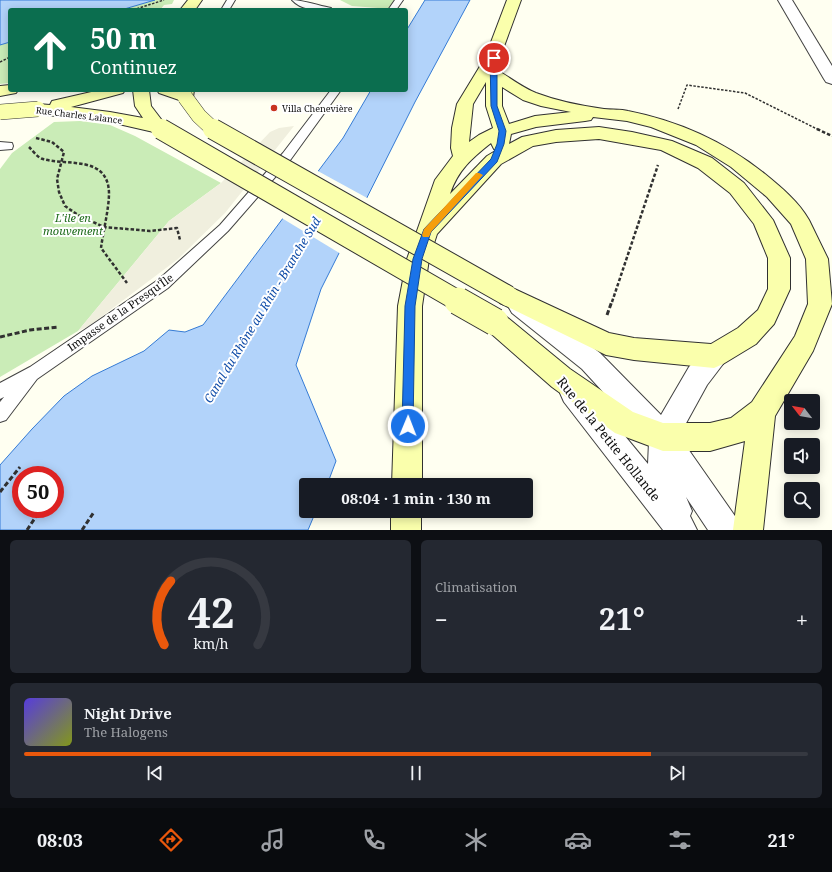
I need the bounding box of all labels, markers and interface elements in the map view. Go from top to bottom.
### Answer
text: 50 m [90,19,157,57]
icon: ahead [24,24,76,76]
pin [477,41,511,75]
icon: arrive [483,47,505,69]
text: Continuez [90,55,177,79]
place label: Villa Chenevière [282,102,353,115]
street label: Rue Charles Lalance [35,103,123,127]
marker: Villa Chenevière [269,103,279,113]
park label: L'ile en mouvement [43,210,104,238]
water label: Canal du Rhône au Rhin - Branche Sud [200,214,324,406]
street label: Impasse de la Presqu'Île [64,270,176,354]
street label: Rue de la Petite Hollande [553,373,665,505]
north arrow [784,394,820,430]
map controls [784,394,820,518]
position arrow [387,405,429,447]
button: sound [784,438,820,474]
speed limit sign: 50 [12,466,64,518]
button: search [784,482,820,518]
text: 08:04 · 1 min · 130 m [341,488,491,508]
text: Climatisation [435,578,517,596]
text: 42 [187,583,234,639]
text: 21° [599,598,645,639]
text: − [435,604,448,634]
text: + [796,604,808,634]
text: km/h [193,633,228,652]
text: Night Drive [84,703,172,723]
text: The Halogens [84,723,168,741]
icon: previous [144,762,166,784]
icon: pause [405,762,427,784]
icon: next [666,762,688,784]
icon: directions [157,826,185,854]
icon: music [259,826,287,854]
icon: phone [360,826,388,854]
icon: climate [462,826,490,854]
icon: car [564,826,592,854]
icon: filters [666,826,694,854]
text: 08:03 [37,828,83,852]
text: 21° [768,828,795,852]

